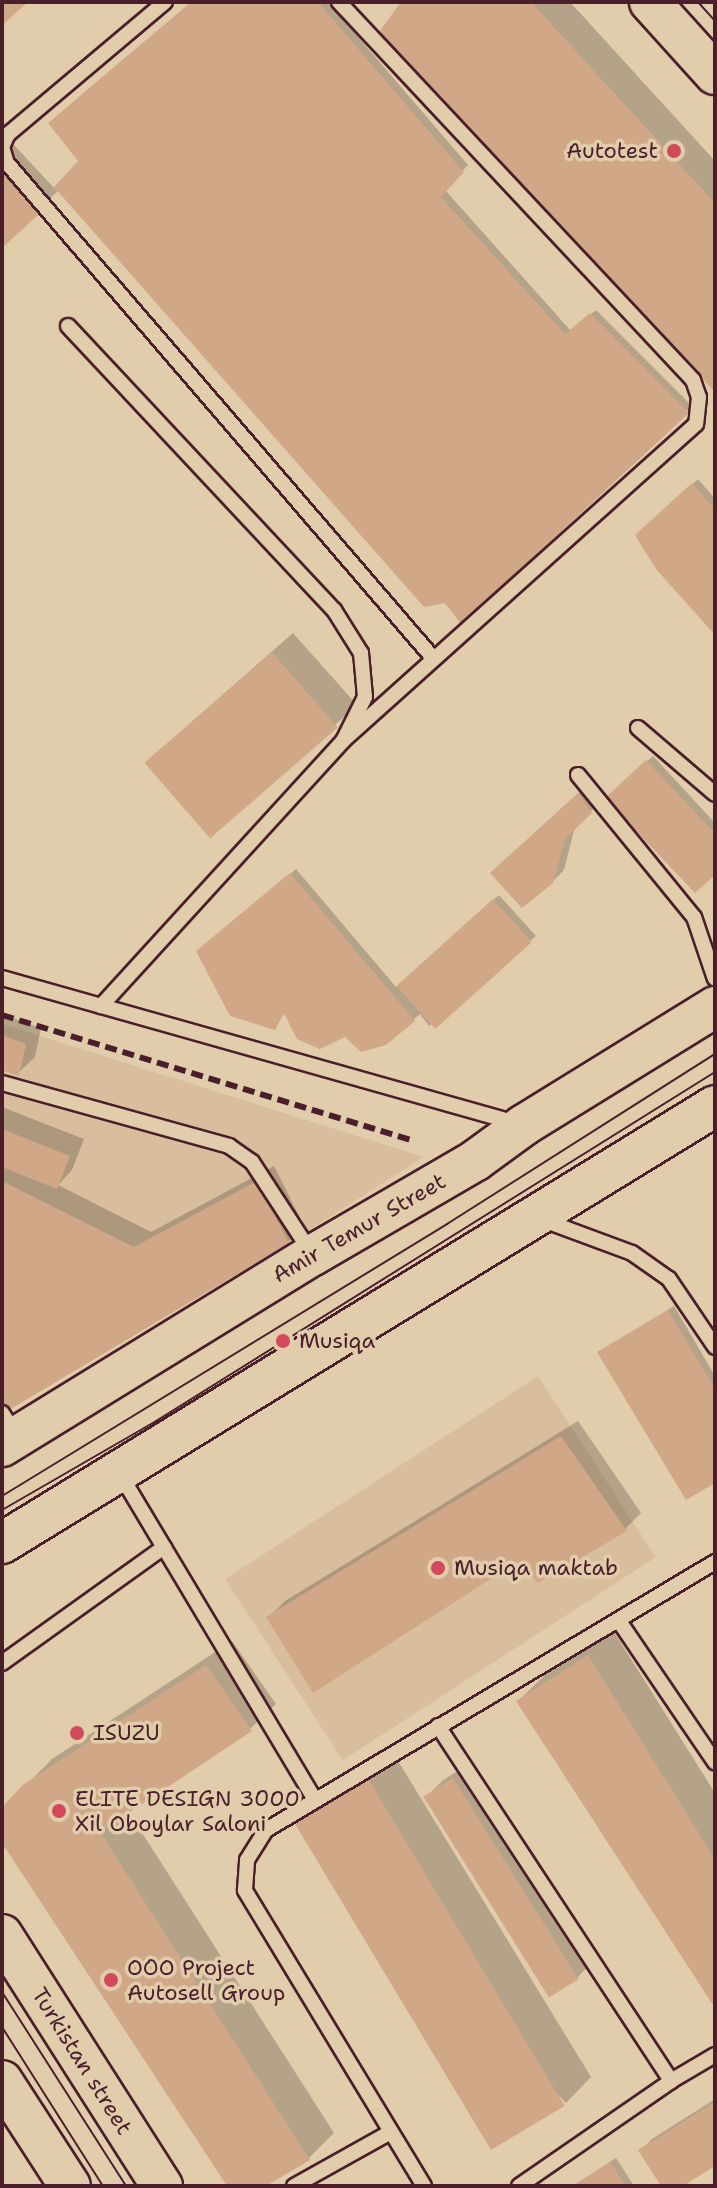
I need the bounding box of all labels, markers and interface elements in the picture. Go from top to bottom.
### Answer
place label: Autotest [566,138,658,164]
marker: Autotest [665,142,683,160]
street label: Amir Temur Street [268,1168,450,1288]
place label: Musiqa [299,1328,375,1354]
marker: Musiqa [274,1332,292,1350]
place label: Musiqa maktab [454,1555,618,1581]
marker: Musiqa maktab [429,1559,447,1577]
place label: ISUZU [93,1720,160,1746]
marker: ISUZU [68,1724,86,1742]
place label: ELITE DESIGN 3000 Xil Oboylar Saloni [75,1785,300,1836]
marker: ELITE DESIGN 3000 Xil Oboylar Saloni [50,1802,68,1820]
place label: OOO Project Autosell Group [127,1954,285,2006]
marker: OOO Project Autosell Group [102,1971,120,1989]
street label: Turkistan street [26,1983,138,2139]

